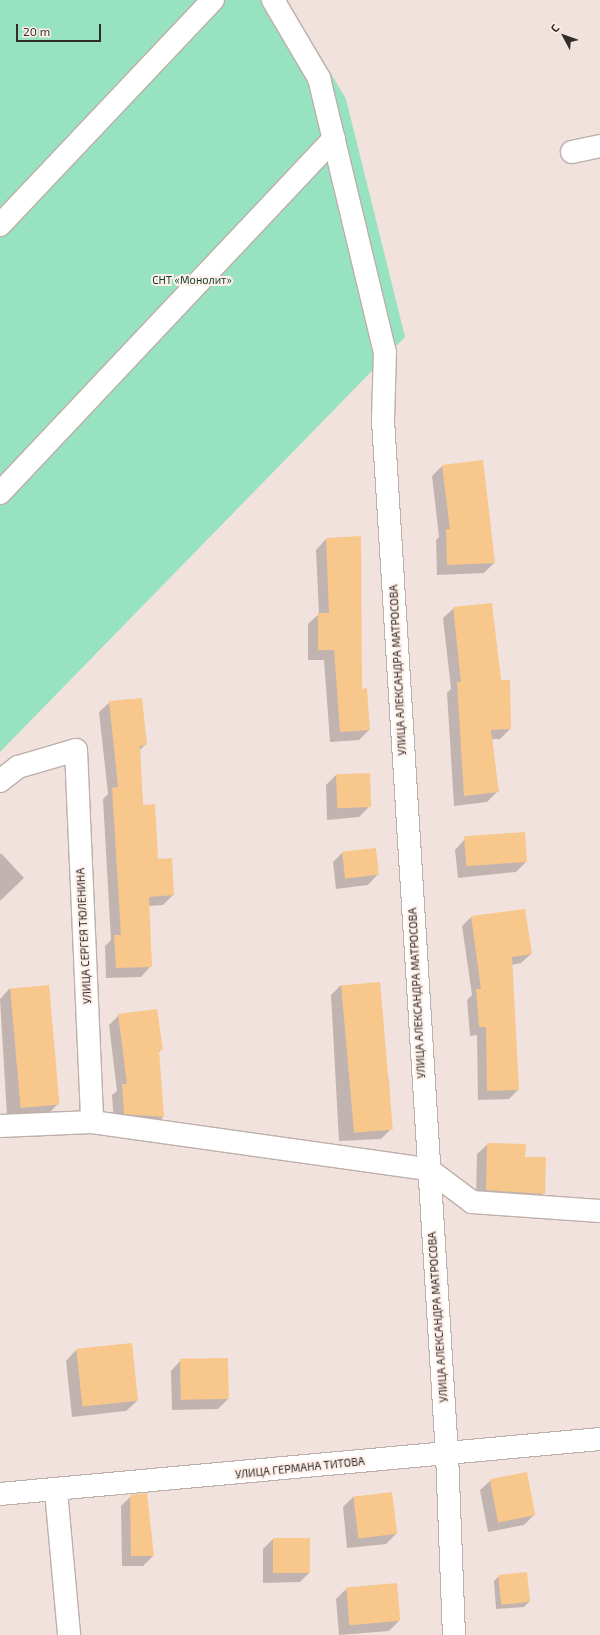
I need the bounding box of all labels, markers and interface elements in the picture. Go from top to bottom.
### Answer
scale bar [18,16,103,42]
north arrow [544,16,584,56]
text: С [548,21,562,35]
text: 20 m [23,24,50,38]
park label: СНТ «Монолит» [152,273,232,287]
street label: УЛИЦА АЛЕКСАНДРА МАТРОСОВА [387,584,409,756]
street label: УЛИЦА СЕРГЕЯ ТЮЛЕНИНА [74,868,94,1004]
street label: УЛИЦА АЛЕКСАНДРА МАТРОСОВА [406,907,428,1079]
street label: УЛИЦА АЛЕКСАНДРА МАТРОСОВА [425,1231,451,1403]
street label: УЛИЦА ГЕРМАНА ТИТОВА [235,1455,365,1481]

